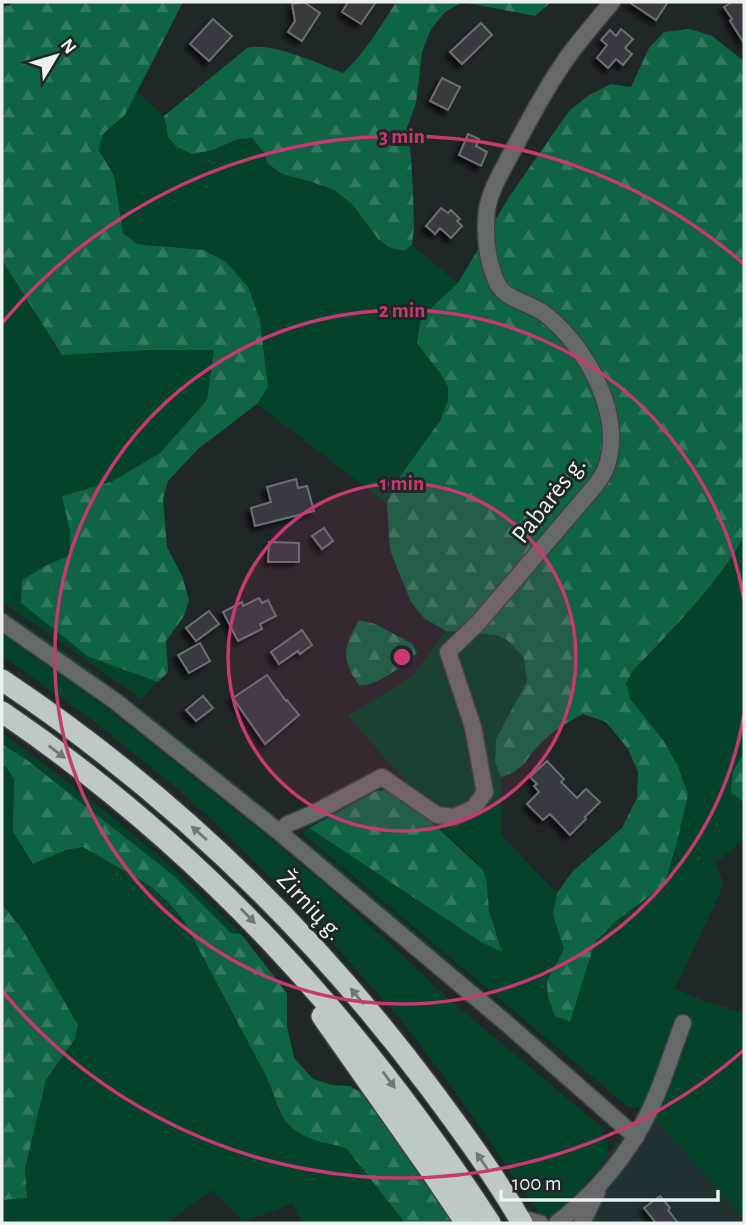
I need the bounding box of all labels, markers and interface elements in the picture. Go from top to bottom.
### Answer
north arrow [21,21,91,91]
text: N [57,35,80,58]
text: 3 min [379,126,425,147]
text: 2 min [379,300,425,321]
street label: Pabarės g. [507,451,591,548]
text: 1 min [380,473,424,494]
centre of rings [390,645,414,669]
one-way arrow [48,744,66,758]
one-way arrow [191,825,208,841]
street label: Žirnių g. [272,865,349,945]
one-way arrow [239,908,256,925]
one-way arrow [350,987,365,1004]
one-way arrow [382,1070,396,1089]
one-way arrow [475,1152,489,1170]
scale bar [501,1158,718,1202]
text: 100 m [512,1173,562,1194]

